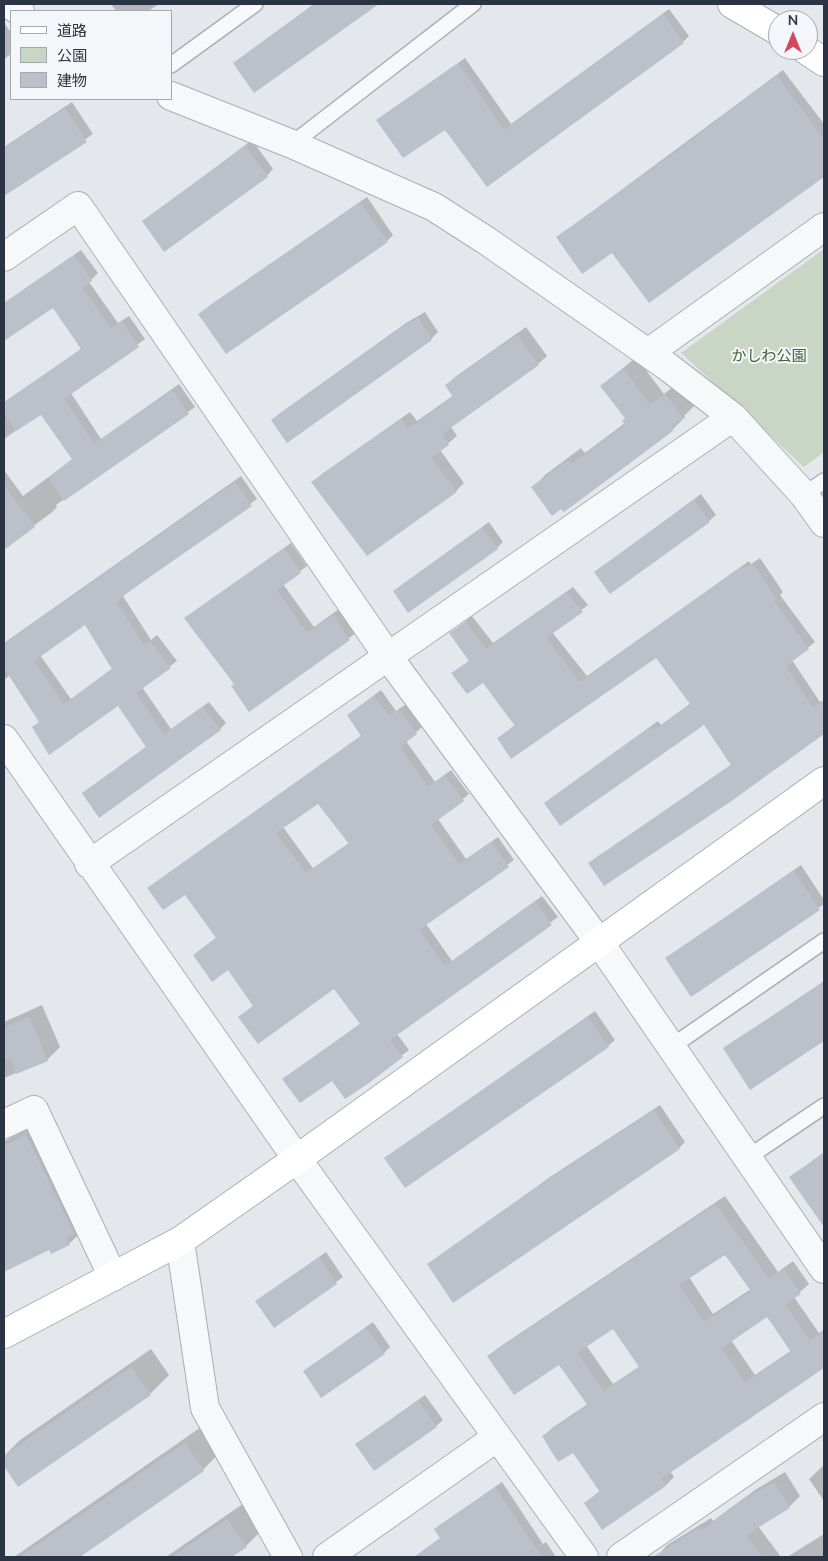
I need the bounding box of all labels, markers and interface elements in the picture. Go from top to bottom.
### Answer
legend [10,10,172,100]
north arrow [768,10,818,60]
text: N [788,11,798,30]
text: 道路 [57,21,87,41]
text: 公園 [57,46,87,66]
text: 建物 [57,71,87,91]
park label: かしわ公園 [732,348,806,366]

